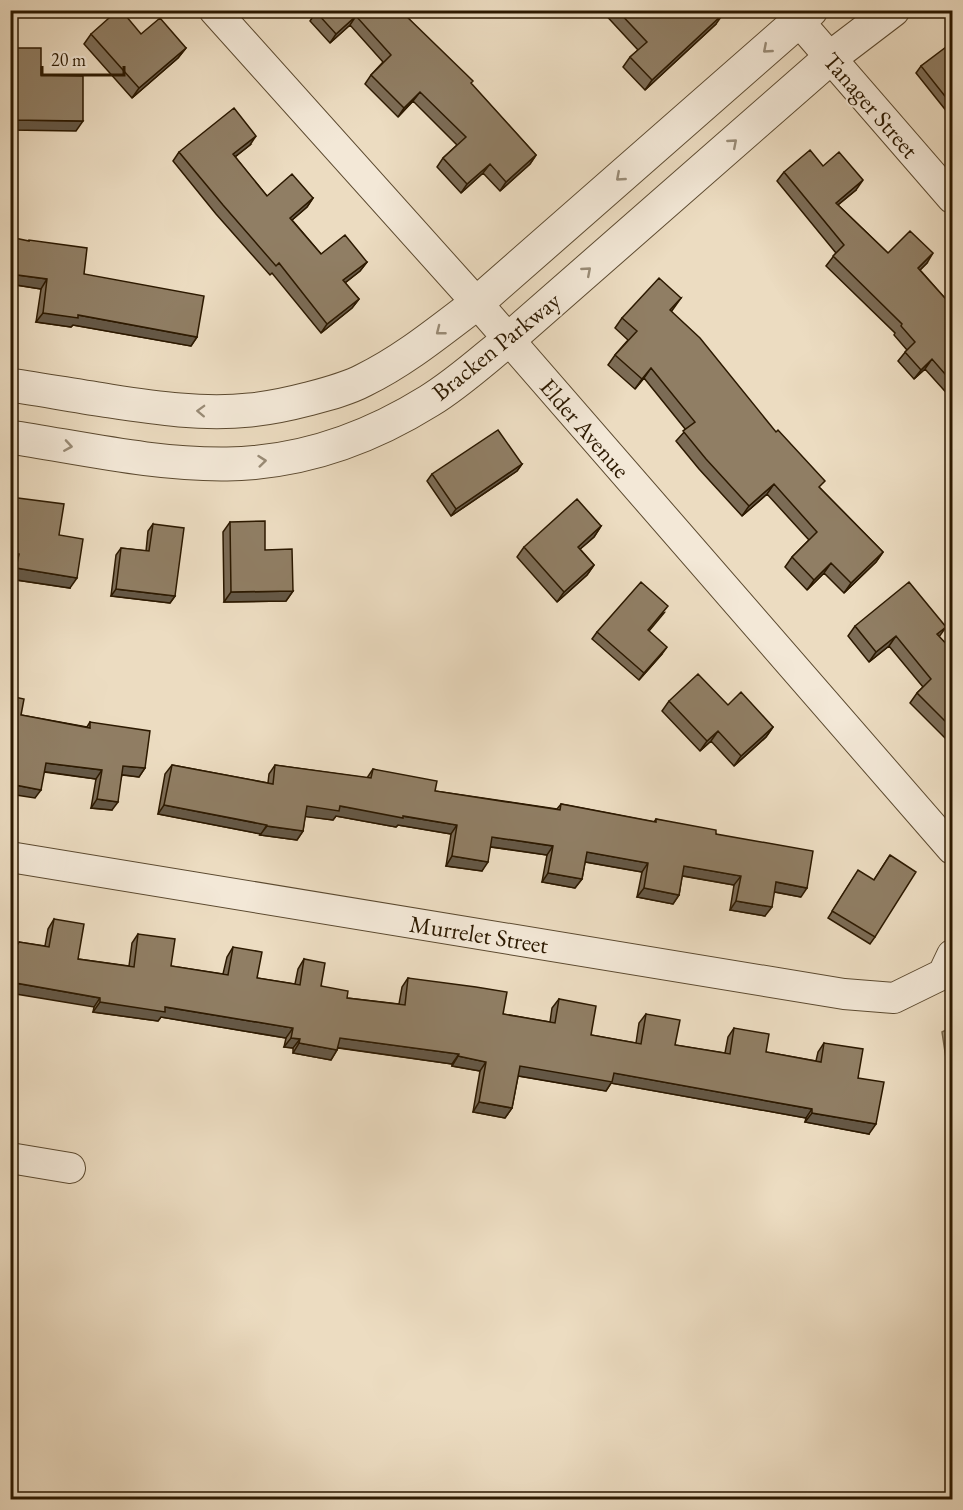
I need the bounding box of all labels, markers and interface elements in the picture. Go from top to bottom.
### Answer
scale bar [42,39,124,77]
one-way arrow [763,42,773,53]
street label: Tanager Street [816,45,926,165]
text: 20 m [51,48,86,71]
one-way arrow [726,139,737,150]
one-way arrow [616,170,627,181]
one-way arrow [580,267,591,278]
street label: Bracken Parkway [425,284,567,407]
one-way arrow [435,324,446,335]
street label: Elder Avenue [533,372,637,484]
one-way arrow [196,405,205,418]
one-way arrow [63,439,73,452]
one-way arrow [257,456,266,468]
street label: Murrelet Street [408,908,551,960]

